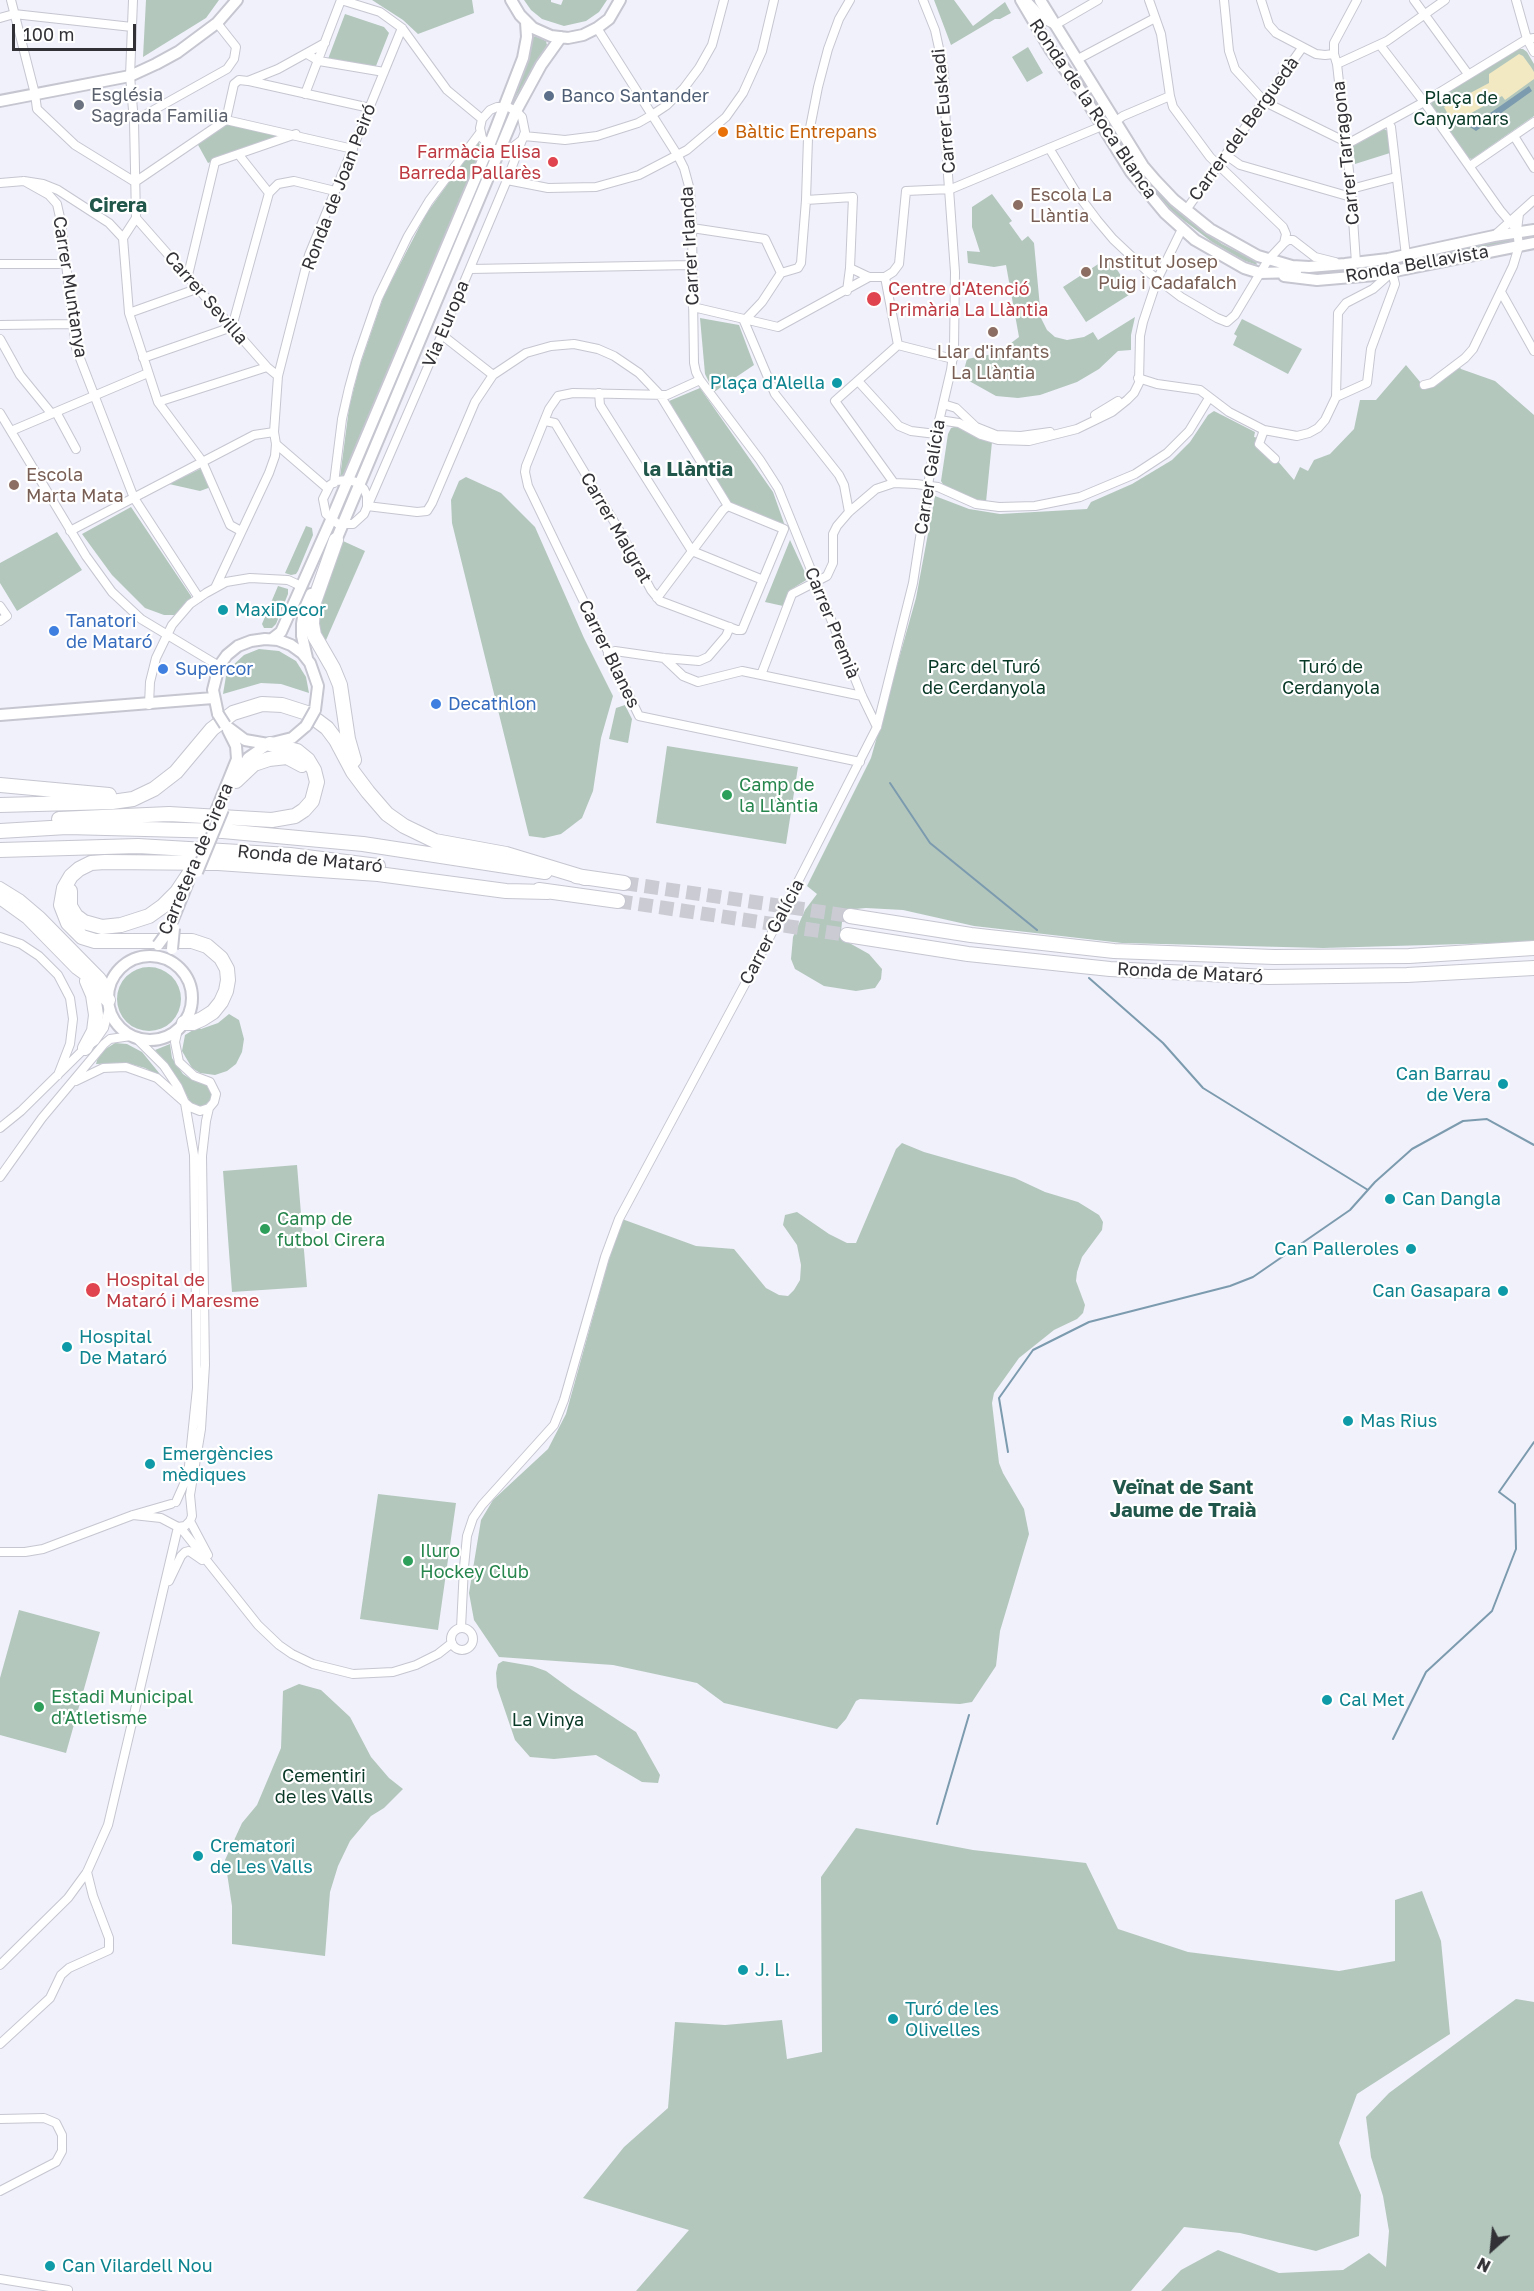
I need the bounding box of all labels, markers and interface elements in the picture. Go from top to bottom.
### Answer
scale bar [15,12,140,50]
street label: Ronda de la Roca Blanca [1025,15,1161,203]
text: 100 m [23,23,74,45]
street label: Carrer Euskadi [928,47,960,175]
street label: Carrer del Berguedà [1184,53,1304,205]
street label: Carrer Tarragona [1328,80,1364,226]
place label: Església Sagrada Familia [91,84,229,127]
place label: Banco Santander [561,85,709,107]
park label: Plaça de Canyamars [1413,87,1509,130]
marker: Banco Santander [542,89,556,103]
marker: Església Sagrada Familia [72,98,86,112]
street label: Ronda de Joan Peiró [297,101,381,273]
place label: Bàltic Entrepans [735,121,877,143]
marker: Bàltic Entrepans [716,125,730,139]
place label: Farmàcia Elisa Barreda Pallarès [398,141,541,184]
marker: Farmàcia Elisa Barreda Pallarès [546,155,560,169]
place label: Escola La Llàntia [1030,184,1112,226]
street label: Carrer Irlanda [676,186,704,306]
district label: Cirera [89,194,147,218]
marker: Escola La Llàntia [1011,198,1025,212]
street label: Carrer Muntanya [48,215,92,359]
street label: Ronda Bellavista [1344,241,1490,287]
street label: Carrer Sevilla [160,247,252,349]
place label: Institut Josep Puig i Cadafalch [1098,251,1237,294]
marker: Institut Josep Puig i Cadafalch [1079,265,1093,279]
street label: Via Europa [418,277,474,371]
place label: Centre d'Atenció Primària La Llàntia [888,278,1048,320]
marker: Centre d'Atenció Primària La Llàntia [865,290,883,308]
marker: Llar d'infants La Llàntia [986,325,1000,339]
place label: Llar d'infants La Llàntia [937,341,1049,384]
place label: Plaça d'Alella [710,372,825,394]
marker: Plaça d'Alella [830,376,844,390]
street label: Carrer Galícia [910,418,950,536]
district label: la Llàntia [643,458,733,482]
place label: Escola Marta Mata [26,464,124,506]
street label: Carrer Malgrat [576,469,656,587]
marker: Escola Marta Mata [7,478,21,492]
street label: Carrer Premià [800,564,864,682]
street label: Carrer Blanes [574,597,644,711]
place label: MaxiDecor [235,599,326,621]
marker: MaxiDecor [216,603,230,617]
place label: Tanatori de Mataró [66,610,152,652]
marker: Tanatori de Mataró [47,624,61,638]
park label: Parc del Turó de Cerdanyola [922,656,1046,698]
park label: Turó de Cerdanyola [1282,656,1380,698]
place label: Supercor [175,658,253,680]
marker: Supercor [156,662,170,676]
place label: Decathlon [448,693,537,715]
marker: Decathlon [429,697,443,711]
place label: Camp de la Llàntia [739,774,819,816]
street label: Carretera de Cirera [154,780,238,938]
marker: Camp de la Llàntia [720,788,734,802]
street label: Ronda de Mataró [236,841,384,877]
street label: Carrer Galícia [735,876,809,988]
street label: Ronda de Mataró [1116,958,1264,988]
place label: Can Barrau de Vera [1396,1063,1491,1106]
marker: Can Barrau de Vera [1496,1077,1510,1091]
place label: Can Dangla [1402,1188,1501,1210]
marker: Can Dangla [1383,1192,1397,1206]
place label: Camp de futbol Cirera [277,1208,385,1250]
marker: Camp de futbol Cirera [258,1222,272,1236]
place label: Can Palleroles [1274,1238,1399,1260]
marker: Can Palleroles [1404,1242,1418,1256]
place label: Hospital de Mataró i Maresme [106,1269,259,1312]
place label: Can Gasapara [1372,1280,1491,1302]
marker: Hospital de Mataró i Maresme [84,1281,102,1299]
marker: Can Gasapara [1496,1284,1510,1298]
place label: Hospital De Mataró [79,1326,167,1368]
marker: Hospital De Mataró [60,1340,74,1354]
place label: Mas Rius [1360,1410,1437,1432]
marker: Mas Rius [1341,1414,1355,1428]
place label: Emergències mèdiques [162,1443,273,1486]
marker: Emergències mèdiques [143,1457,157,1471]
district label: Veïnat de Sant Jaume de Traià [1110,1476,1256,1523]
place label: Iluro Hockey Club [420,1540,529,1582]
marker: Iluro Hockey Club [401,1554,415,1568]
place label: Estadi Municipal d'Atletisme [51,1686,193,1728]
place label: Cal Met [1339,1689,1405,1711]
marker: Cal Met [1320,1693,1334,1707]
marker: Estadi Municipal d'Atletisme [32,1700,46,1714]
park label: La Vinya [512,1709,584,1731]
park label: Cementiri de les Valls [275,1765,373,1808]
place label: Crematori de Les Valls [210,1835,313,1878]
marker: Crematori de Les Valls [191,1849,205,1863]
place label: J. L. [755,1959,790,1981]
marker: J. L. [736,1963,750,1977]
place label: Turó de les Olivelles [905,1998,999,2040]
marker: Turó de les Olivelles [886,2012,900,2026]
north arrow [1462,2219,1522,2279]
text: N [1474,2253,1494,2277]
place label: Can Vilardell Nou [62,2255,213,2277]
marker: Can Vilardell Nou [43,2259,57,2273]

